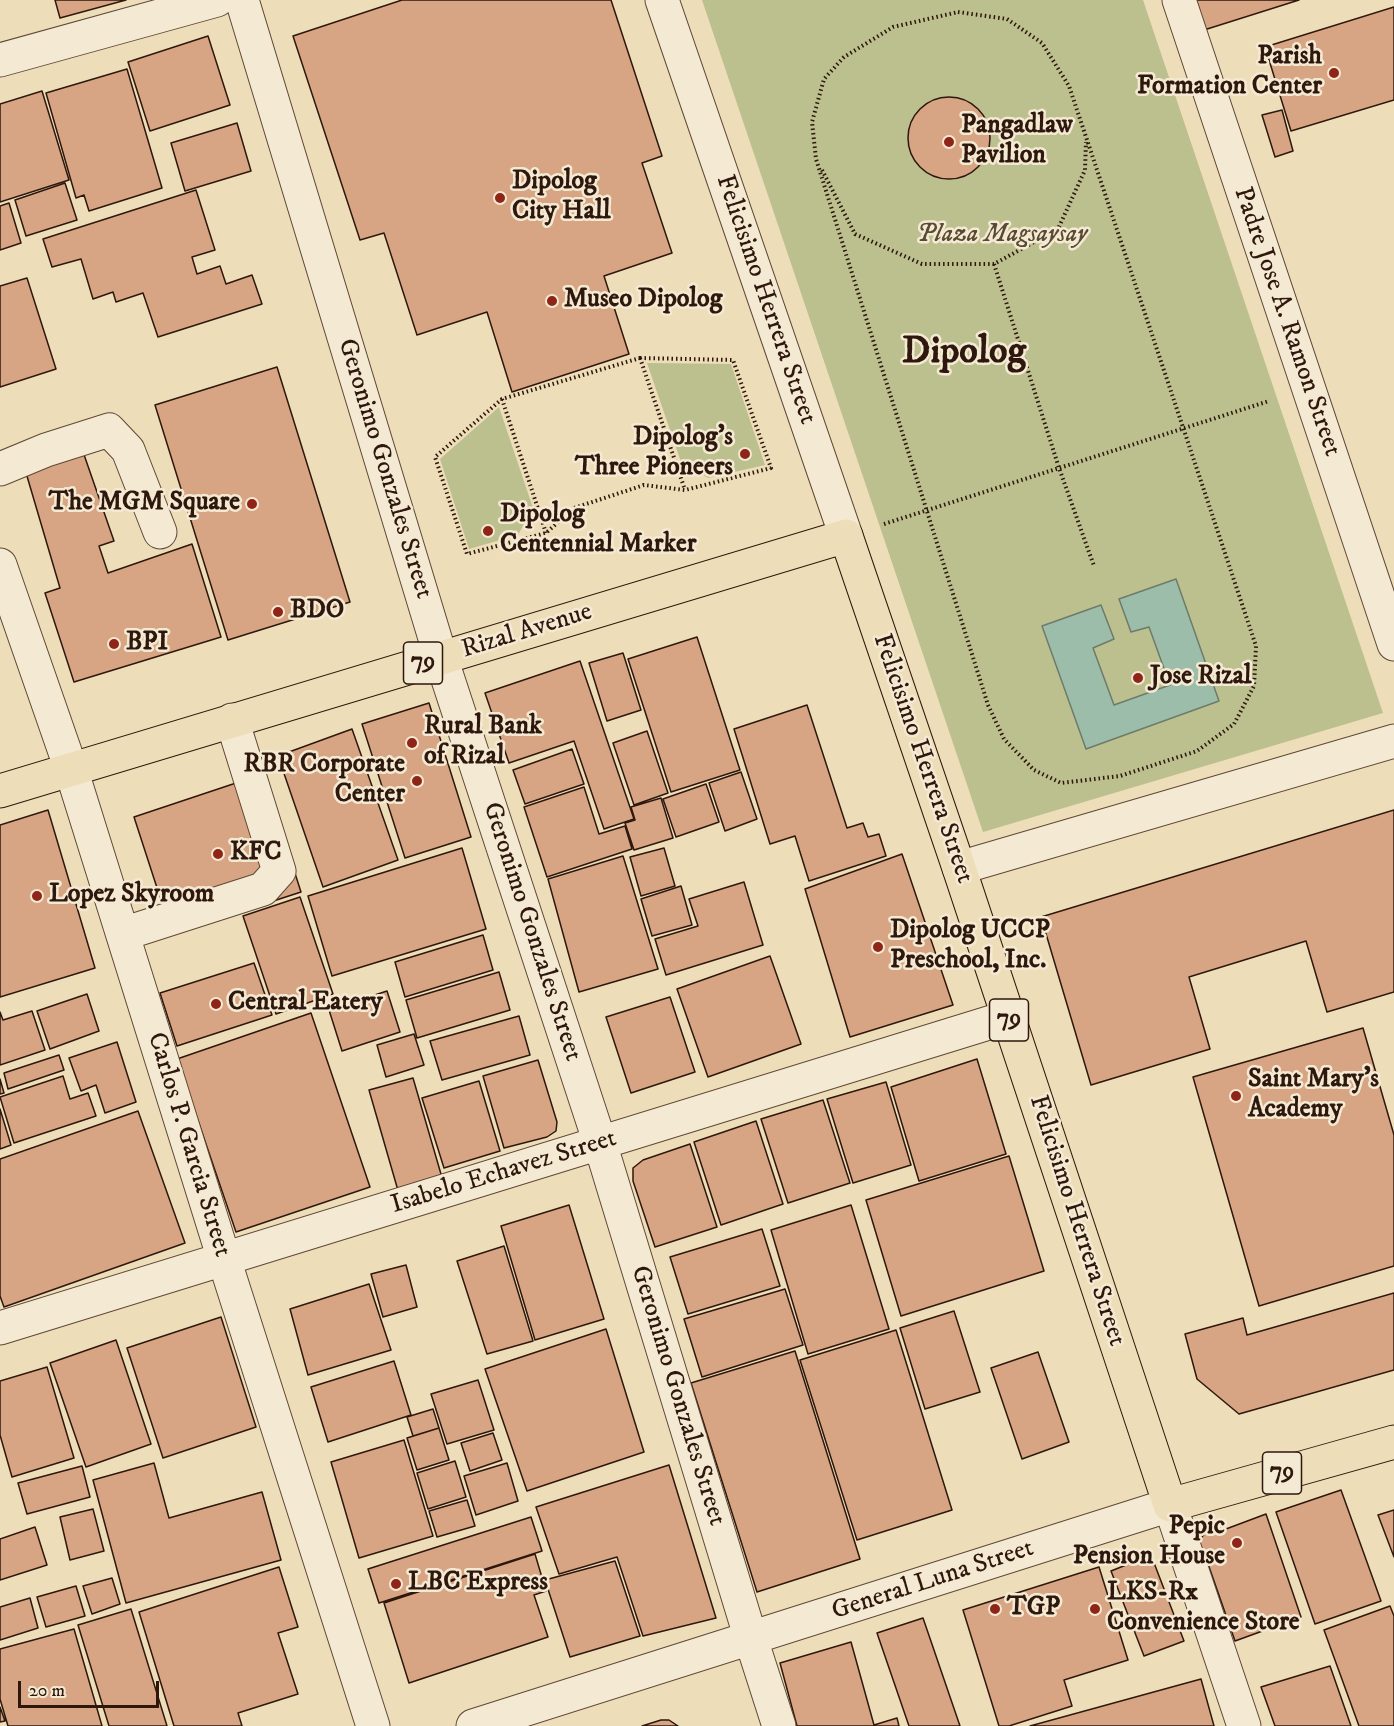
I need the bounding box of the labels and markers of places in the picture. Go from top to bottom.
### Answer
place label: Parish Formation Center [1137,42,1322,104]
marker: Parish Formation Center [1327,66,1341,80]
place label: Pangadlaw Pavilion [961,111,1073,172]
marker: Pangadlaw Pavilion [942,135,956,149]
place label: Dipolog City Hall [512,167,611,228]
marker: Dipolog City Hall [493,191,507,205]
place label: Museo Dipolog [564,285,722,317]
marker: Museo Dipolog [545,294,559,308]
place label: Dipolog's Three Pioneers [575,423,733,484]
marker: Dipolog's Three Pioneers [738,447,752,461]
place label: The MGM Square [49,488,240,520]
marker: The MGM Square [245,497,259,511]
place label: Dipolog Centennial Marker [500,500,696,562]
marker: Dipolog Centennial Marker [481,524,495,538]
place label: BDO [290,596,344,628]
marker: BDO [271,605,285,619]
place label: BPI [126,628,168,660]
marker: BPI [107,637,121,651]
place label: Jose Rizal [1150,662,1252,694]
marker: Jose Rizal [1131,671,1145,685]
place label: Rural Bank of Rizal [424,712,542,774]
marker: Rural Bank of Rizal [405,736,419,750]
place label: RBR Corporate Center [244,750,405,812]
marker: RBR Corporate Center [410,774,424,788]
place label: KFC [230,838,281,870]
marker: KFC [211,847,225,861]
place label: Lopez Skyroom [49,880,214,912]
marker: Lopez Skyroom [30,889,44,903]
place label: Dipolog UCCP Preschool, Inc. [890,916,1050,978]
marker: Dipolog UCCP Preschool, Inc. [871,940,885,954]
place label: Central Eatery [228,988,382,1020]
marker: Central Eatery [209,997,223,1011]
place label: Saint Mary's Academy [1248,1065,1379,1126]
marker: Saint Mary's Academy [1229,1089,1243,1103]
place label: Pepic Pension House [1073,1512,1225,1574]
marker: Pepic Pension House [1230,1536,1244,1550]
place label: LBC Express [408,1568,548,1600]
marker: LBC Express [389,1577,403,1591]
place label: LKS-Rx Convenience Store [1107,1578,1300,1640]
place label: TGP [1007,1593,1060,1625]
marker: TGP [988,1602,1002,1616]
marker: LKS-Rx Convenience Store [1088,1602,1102,1616]

